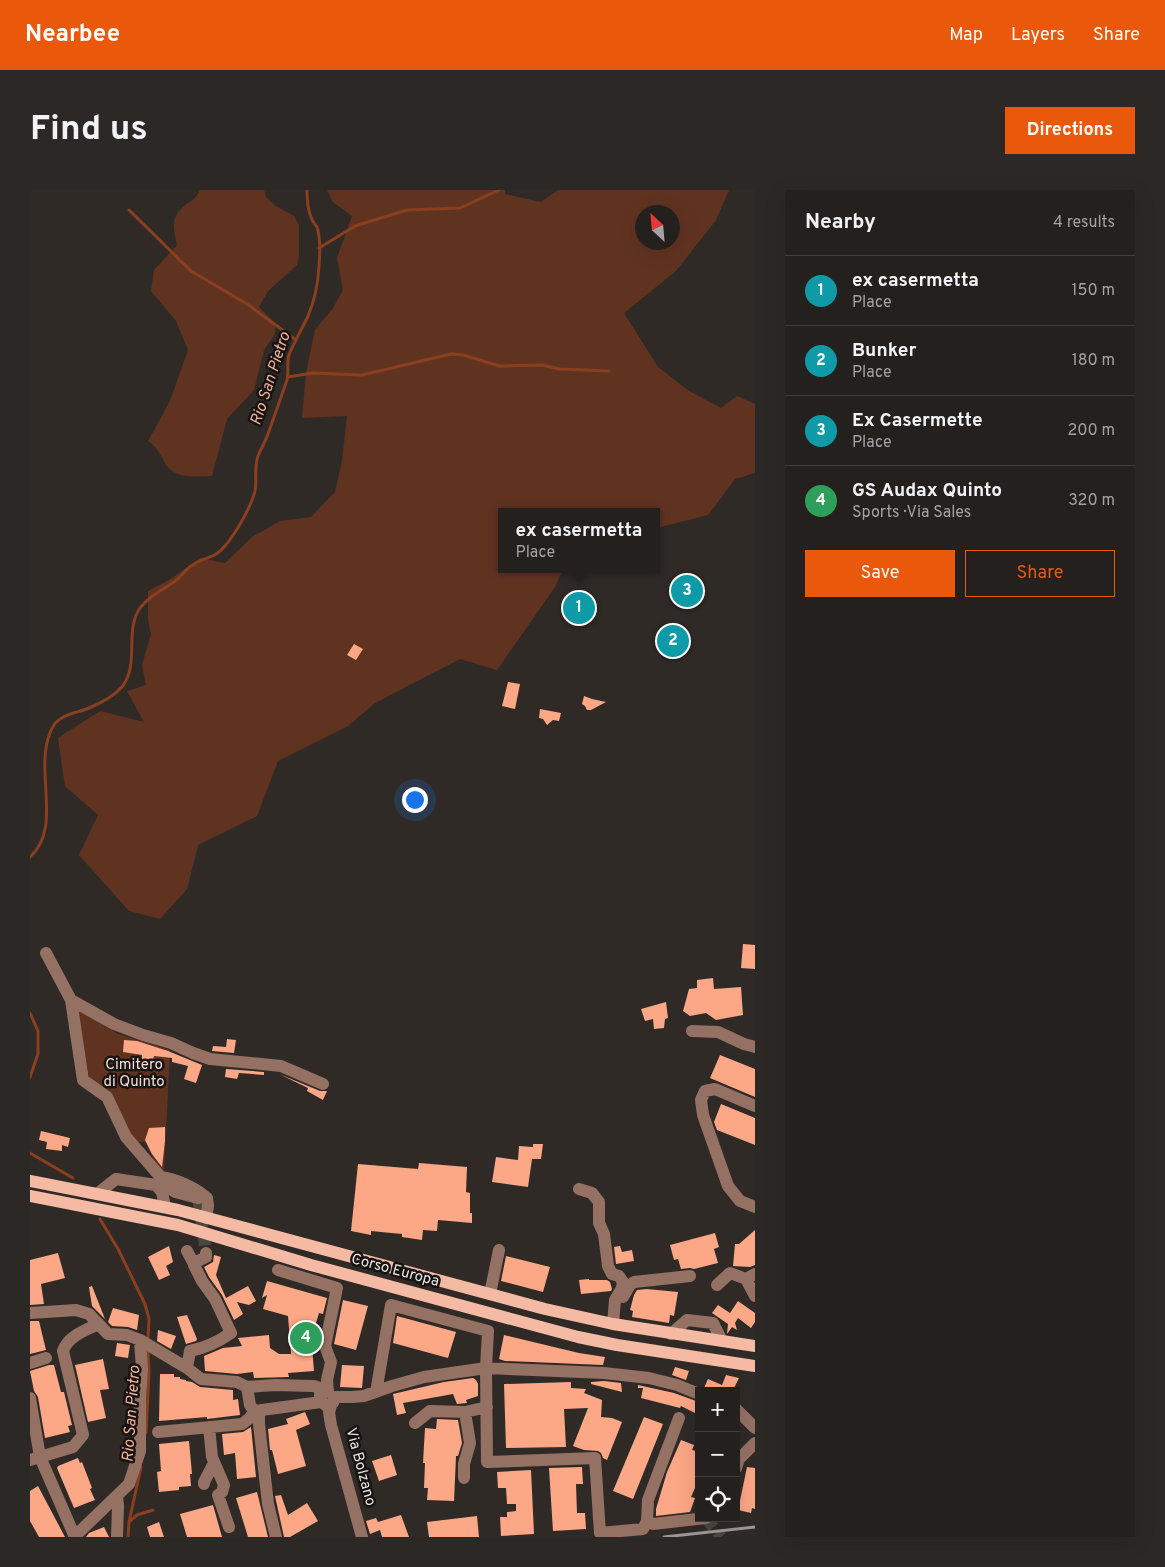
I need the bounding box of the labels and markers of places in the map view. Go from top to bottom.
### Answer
pin: 3 [671,572,703,610]
pin: 1 [563,589,595,627]
pin: 2 [657,622,689,660]
pin: 4 [290,1319,322,1357]

